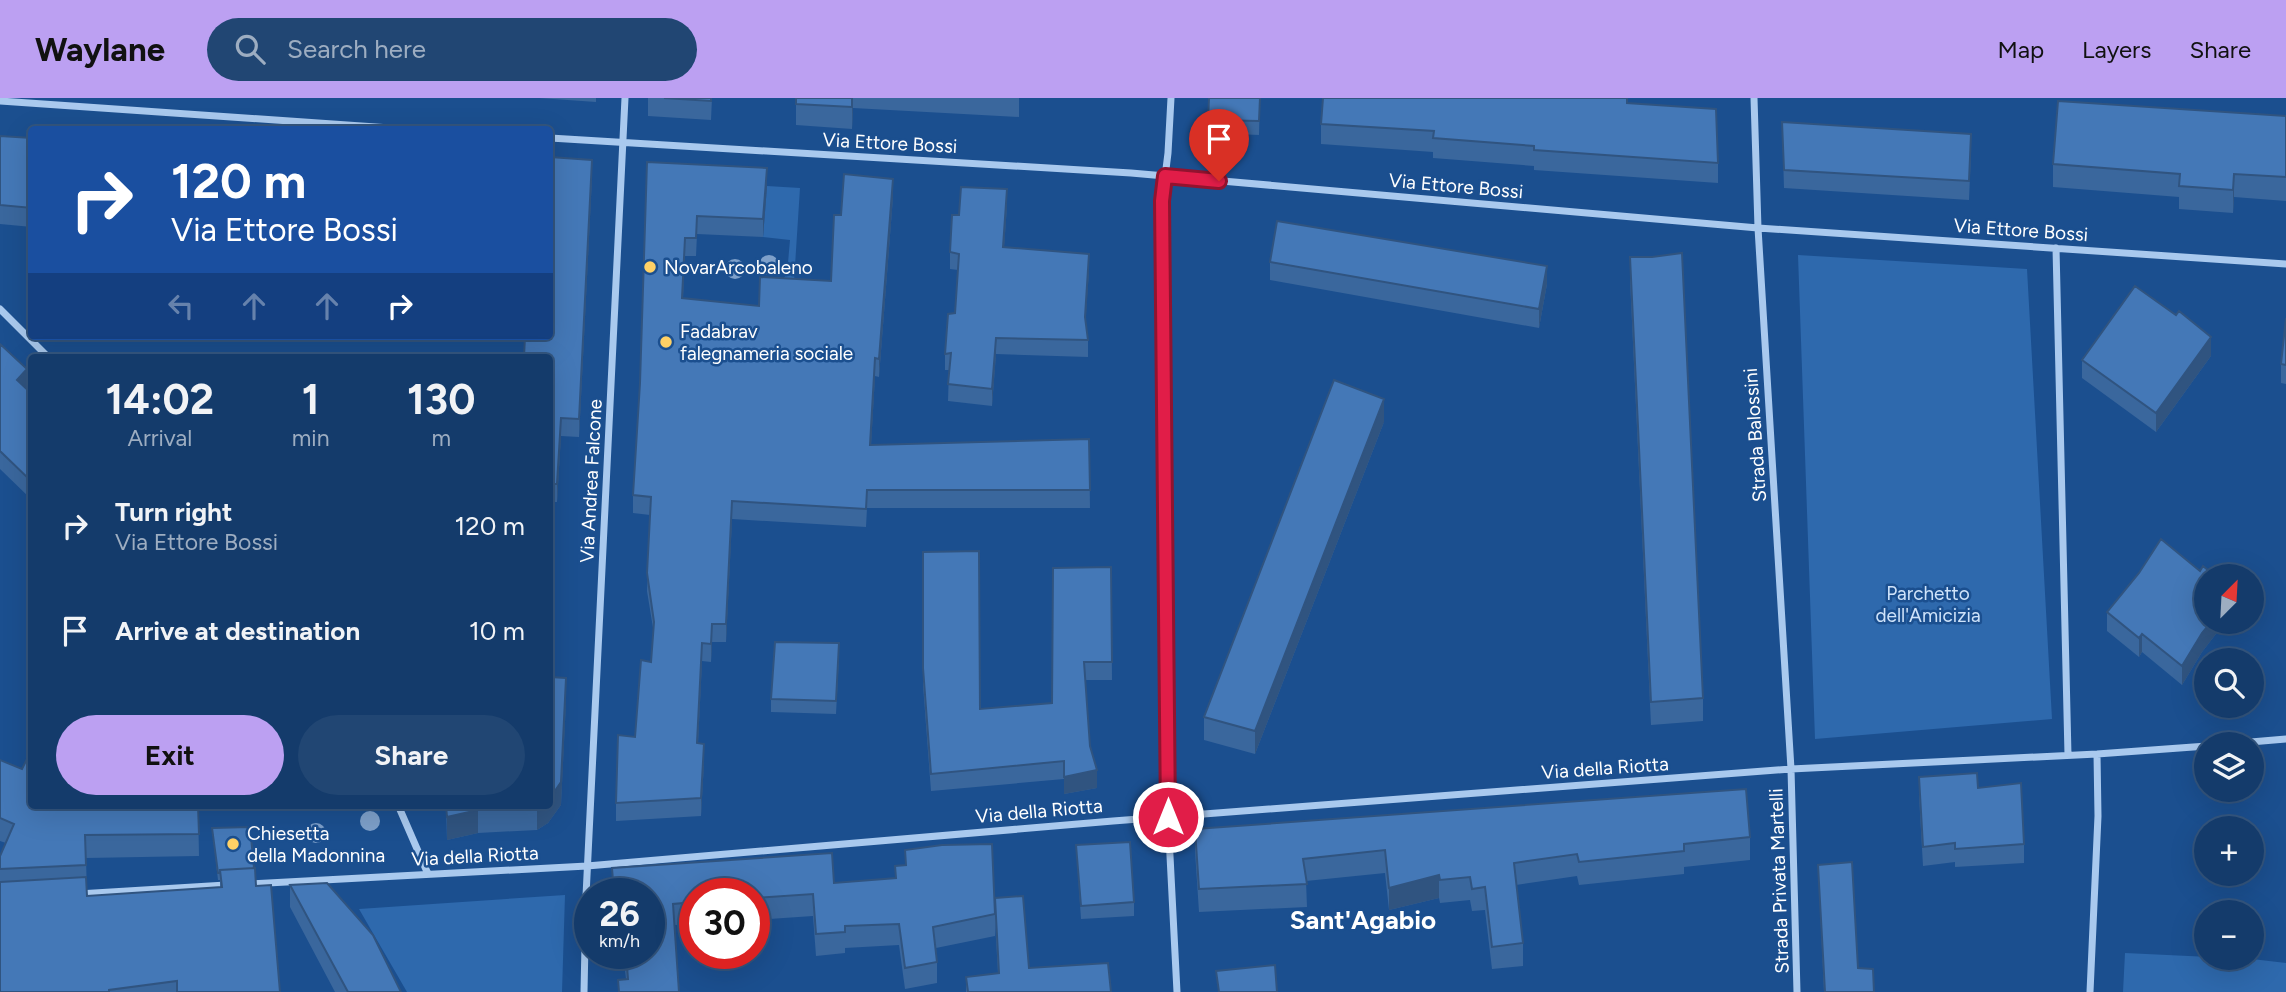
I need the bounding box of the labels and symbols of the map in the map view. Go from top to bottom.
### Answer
pin [1189,109,1249,181]
street label: Via Ettore Bossi [822,128,958,158]
street label: Via Ettore Bossi [1388,169,1524,203]
street label: Via Ettore Bossi [1953,214,2089,246]
place label: NovarArcobaleno [664,256,813,279]
marker: NovarArcobaleno [642,259,658,275]
place label: Fadabrav falegnameria sociale [680,320,853,365]
marker: Fadabrav falegnameria sociale [658,334,674,350]
street label: Strada Balossini [1739,367,1771,503]
street label: Via Andrea Falcone [575,398,607,564]
north arrow [2194,564,2264,634]
park label: Parchetto dell'Amicizia [1875,582,1981,627]
street label: Via della Riotta [1541,752,1669,784]
position arrow [1131,780,1205,854]
street label: Strada Privata Martelli [1764,788,1794,974]
street label: Via della Riotta [974,794,1104,828]
place label: Chiesetta della Madonnina [247,822,385,867]
marker: Chiesetta della Madonnina [225,836,241,852]
street label: Via della Riotta [411,841,539,871]
speed limit sign: 30 [679,878,770,969]
district label: Sant'Agabio [1290,904,1436,936]

